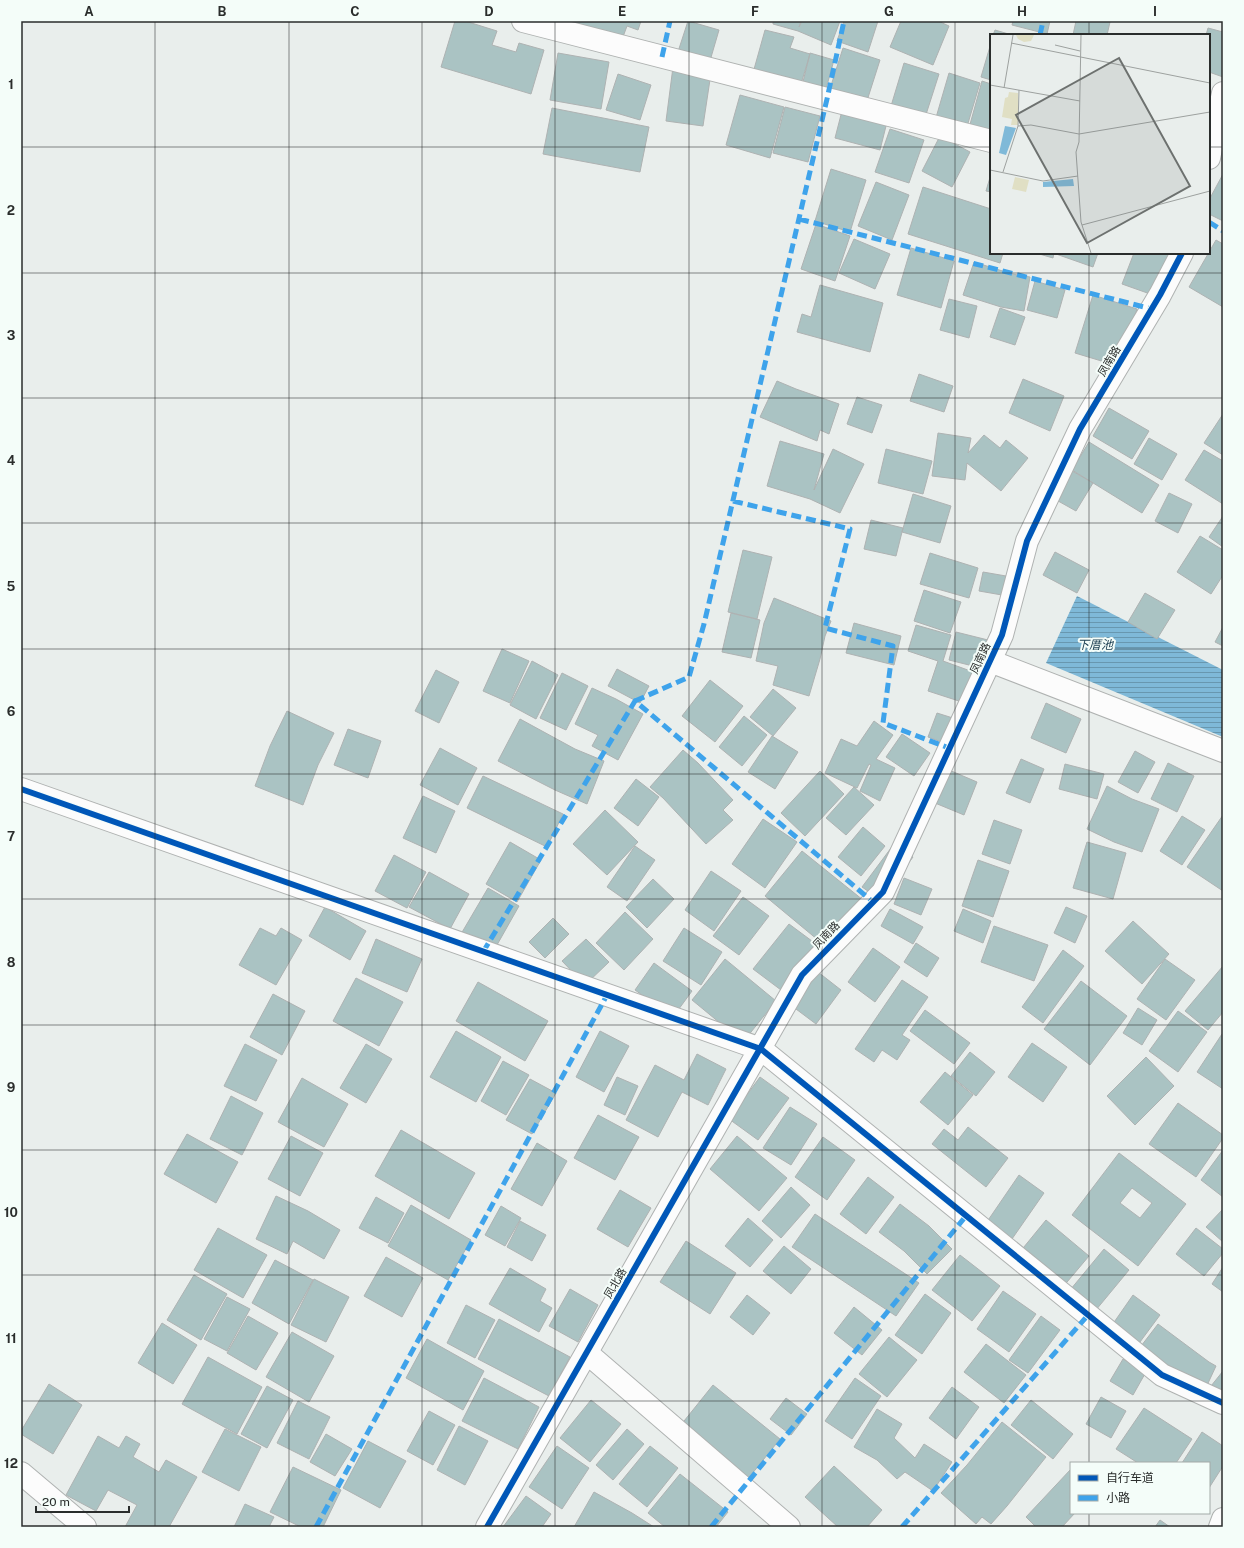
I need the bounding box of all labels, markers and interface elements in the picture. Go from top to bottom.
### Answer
text: A [84,4,94,19]
text: B [218,4,227,19]
text: C [350,4,360,19]
text: D [484,4,494,19]
text: E [618,4,626,19]
text: F [751,4,759,19]
text: G [884,4,894,19]
text: H [1017,4,1027,19]
text: I [1153,4,1157,19]
inset map [990,34,1210,254]
text: 1 [8,77,14,92]
text: 2 [7,203,15,218]
text: 3 [7,328,16,343]
street label: 凤南路 [1095,344,1123,378]
text: 4 [7,453,16,468]
text: 5 [7,579,16,594]
water label: 下厝池 [1077,638,1114,652]
street label: 凤南路 [968,641,992,675]
text: 6 [7,704,16,719]
text: 7 [7,829,15,844]
street label: 凤南路 [810,919,842,951]
text: 8 [7,955,16,970]
text: 9 [7,1080,15,1095]
text: 10 [4,1205,18,1220]
street label: 凤北路 [602,1266,628,1300]
text: 11 [5,1331,17,1346]
text: 12 [4,1456,18,1471]
legend [1070,1462,1210,1514]
text: 自行车道 [1106,1471,1154,1485]
scale bar [36,1488,129,1514]
text: 小路 [1106,1491,1130,1505]
text: 20 m [42,1495,70,1509]

